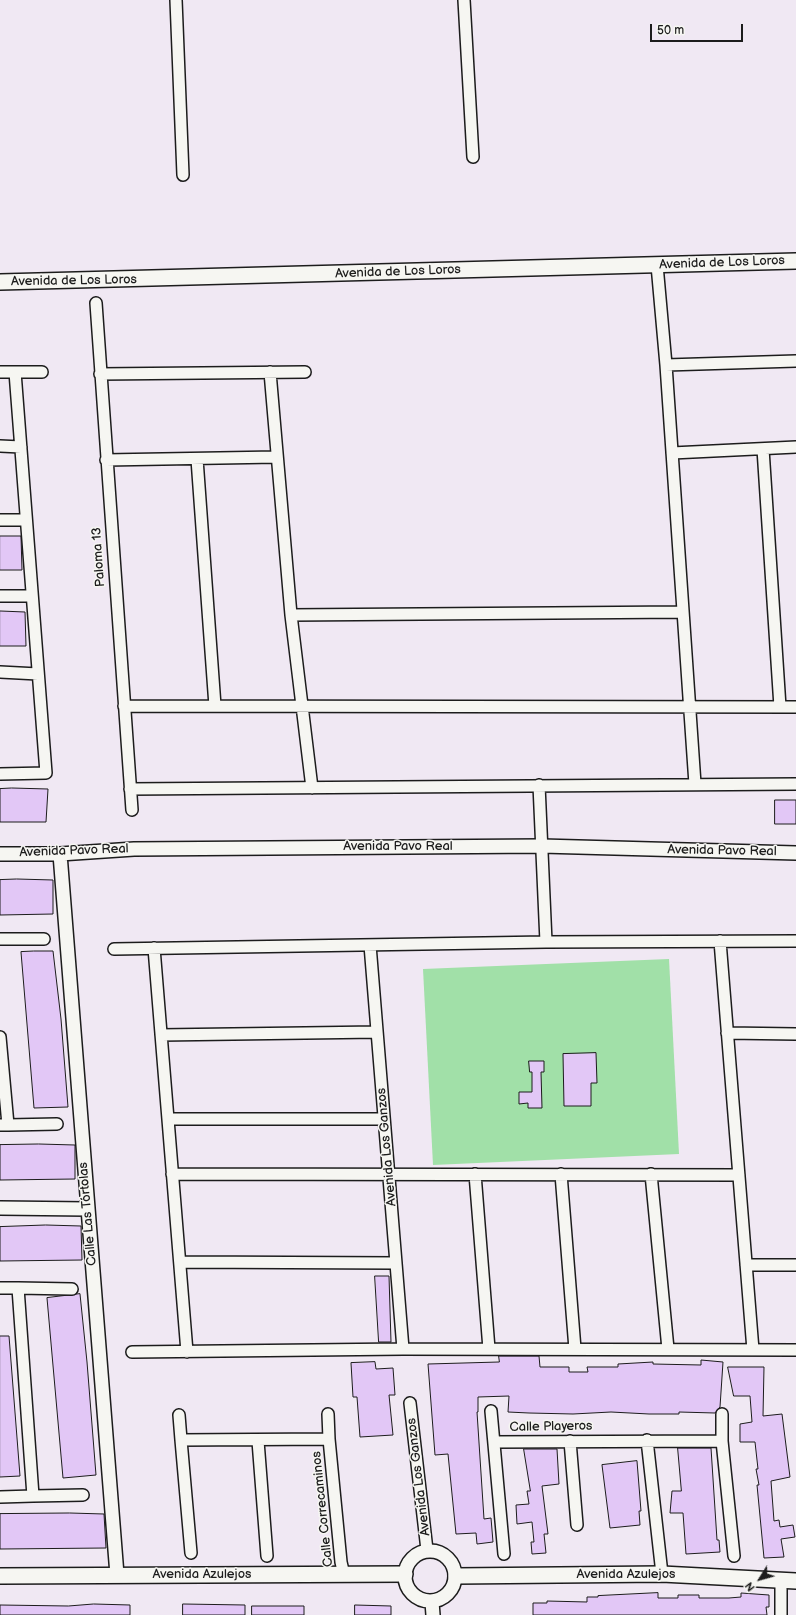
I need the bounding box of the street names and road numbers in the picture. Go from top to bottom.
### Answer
street label: Avenida de Los Loros [659,253,785,273]
street label: Avenida de Los Loros [335,262,461,282]
street label: Avenida de Los Loros [11,272,137,290]
street label: Paloma 13 [89,527,109,587]
street label: Avenida Pavo Real [343,839,453,855]
street label: Avenida Pavo Real [19,841,129,861]
street label: Avenida Pavo Real [667,842,777,860]
street label: Avenida Los Ganzos [374,1087,400,1207]
street label: Calle Las Tórtolas [76,1161,100,1267]
street label: Avenida Los Ganzos [404,1417,434,1537]
street label: Calle Playeros [509,1418,593,1436]
street label: Calle Correcaminos [309,1450,337,1568]
street label: Avenida Azulejos [153,1567,251,1583]
street label: Avenida Azulejos [577,1567,675,1583]

